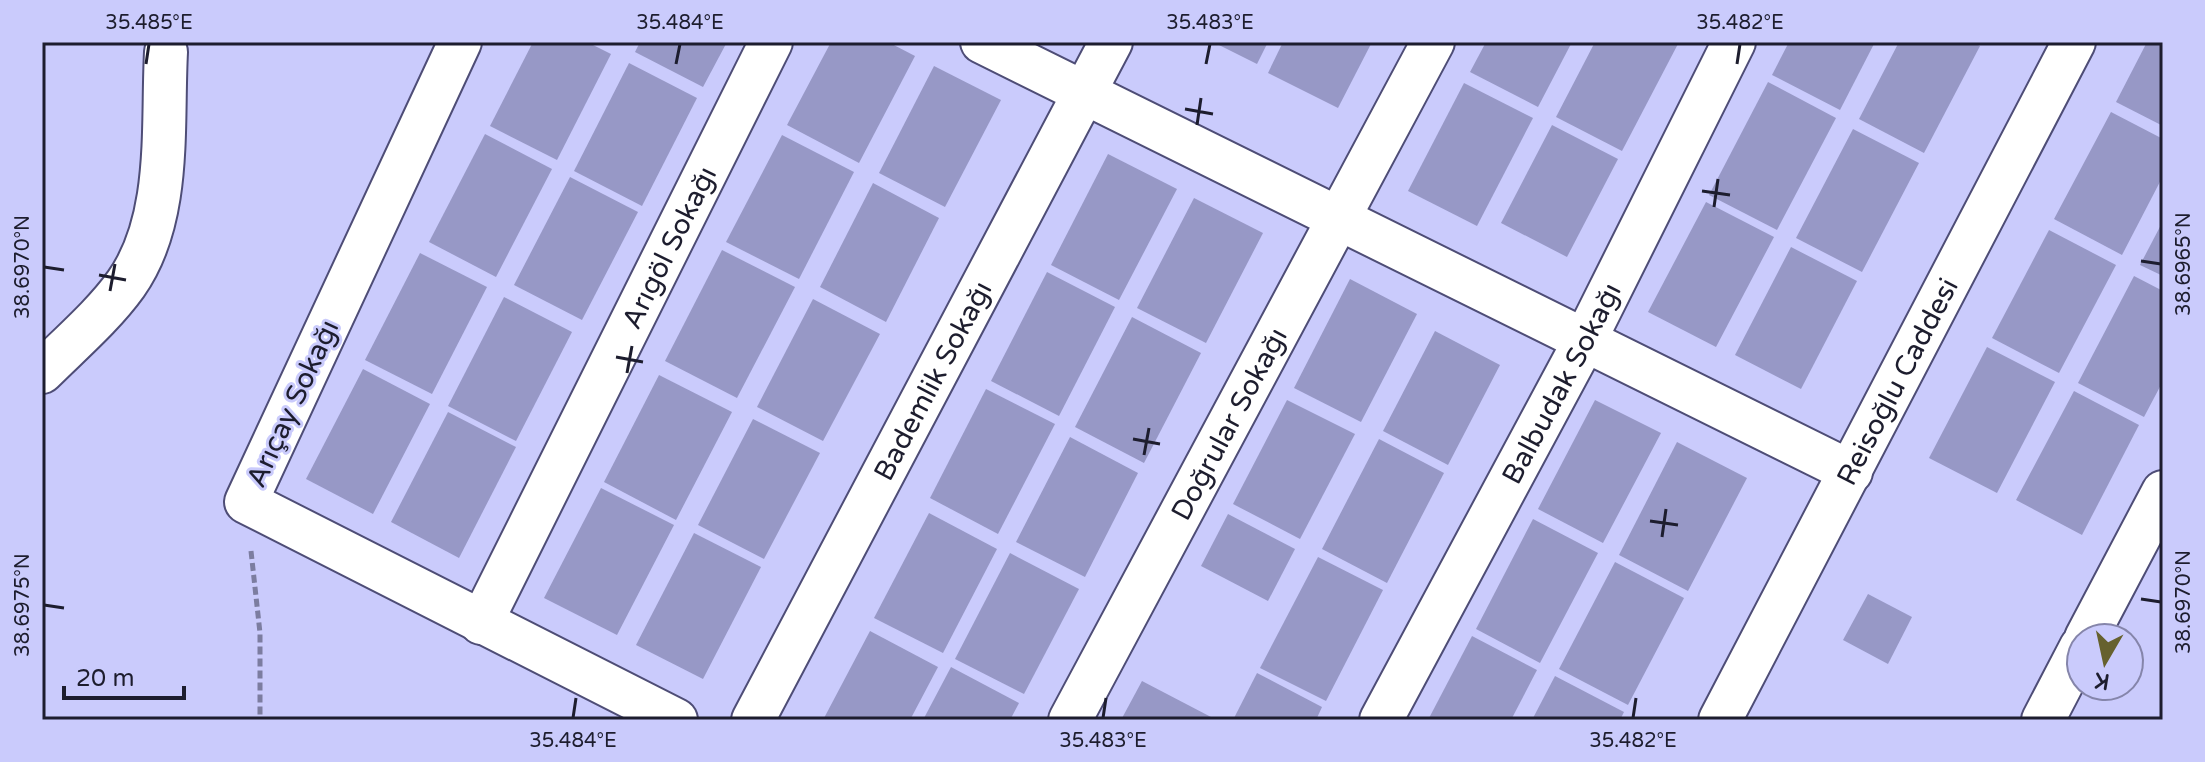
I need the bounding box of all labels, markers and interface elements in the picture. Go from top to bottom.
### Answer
text: 35.485°E [105,11,193,35]
text: 35.484°E [636,11,724,35]
text: 35.483°E [1166,11,1254,35]
text: 35.482°E [1696,11,1784,35]
street label: Arıgöl Sokağı [615,161,724,334]
text: 38.6965°N [2172,212,2196,316]
text: 38.6970°N [11,215,35,319]
street label: Reisoğlu Caddesi [1830,272,1966,491]
street label: Bademlik Sokağı [867,275,1000,486]
street label: Balbudak Sokağı [1495,277,1629,490]
street label: Arıçay Sokağı [239,314,347,493]
street label: Doğrular Sokağı [1164,322,1295,526]
text: 38.6970°N [2172,550,2196,654]
text: 38.6975°N [11,553,35,657]
north arrow [2065,622,2145,702]
scale bar [64,650,184,700]
text: 20 m [76,664,134,693]
text: K [2092,667,2111,695]
text: 35.484°E [529,729,617,753]
text: 35.483°E [1059,729,1147,753]
text: 35.482°E [1589,729,1677,753]

